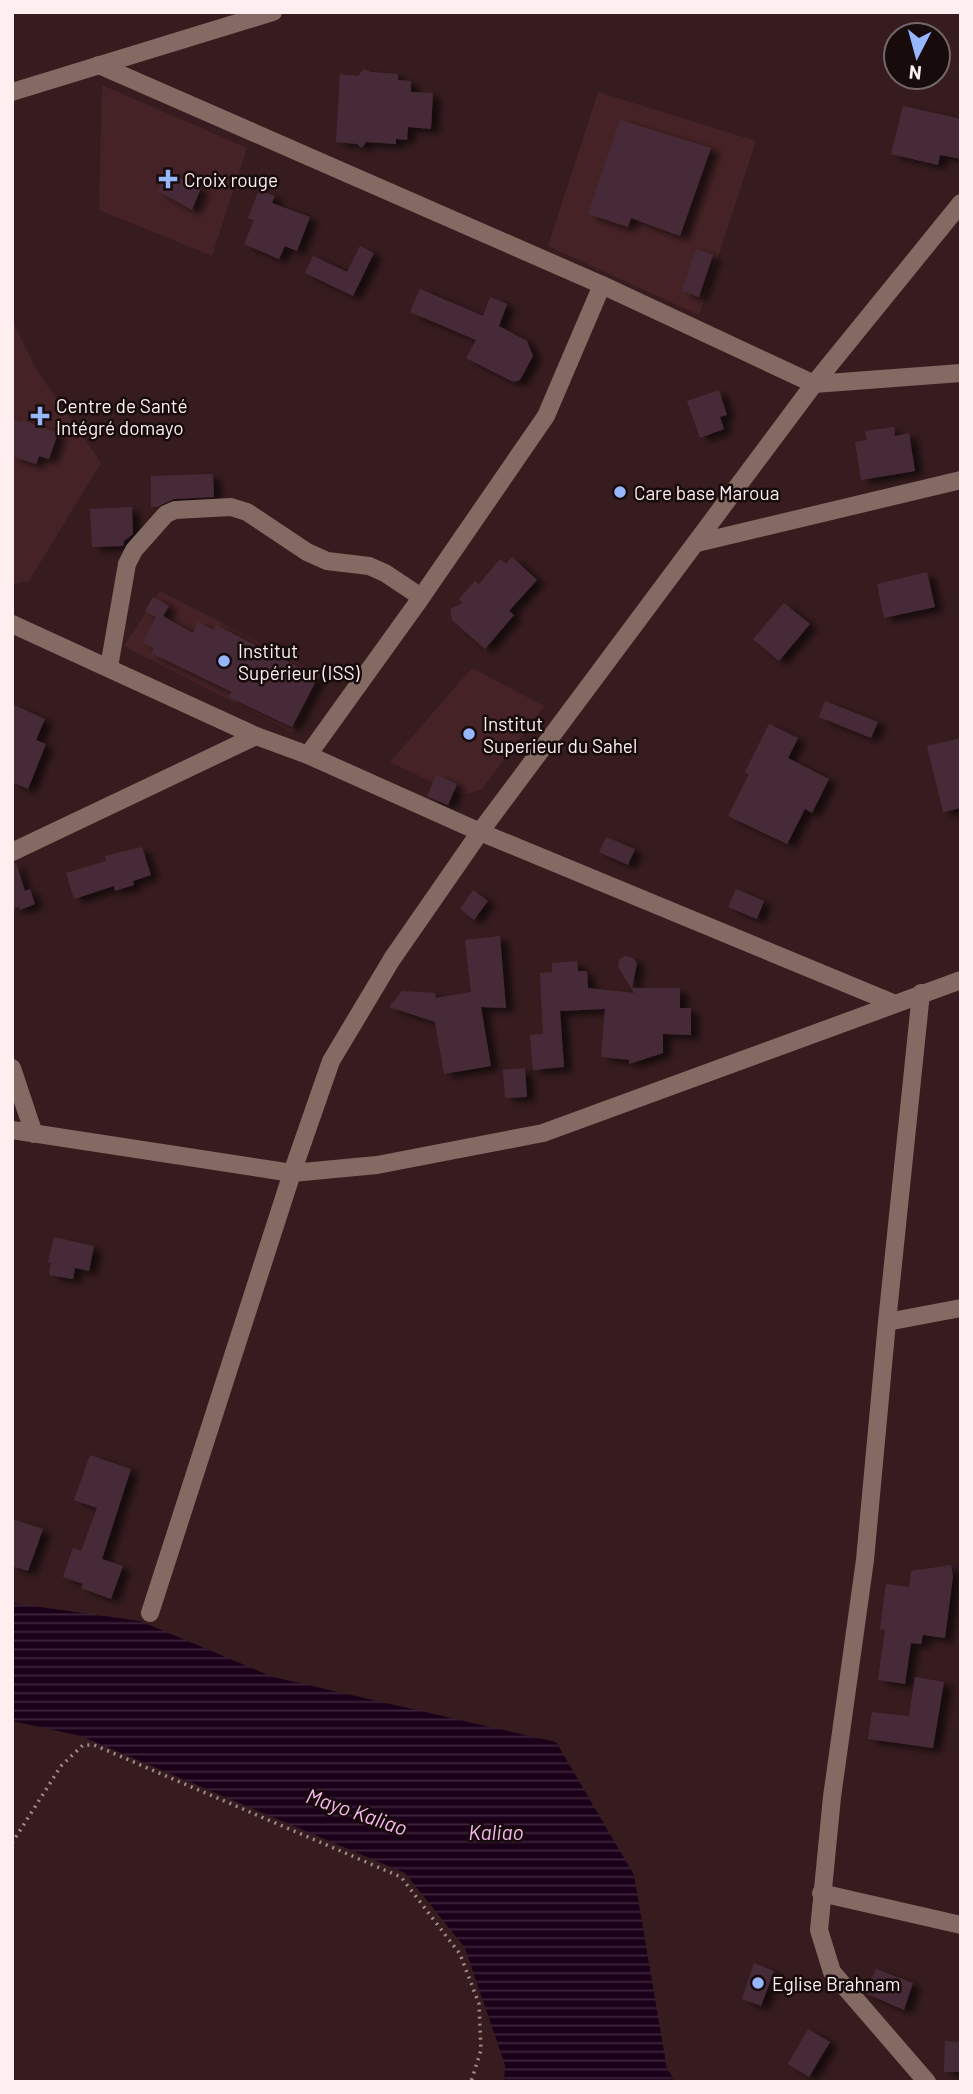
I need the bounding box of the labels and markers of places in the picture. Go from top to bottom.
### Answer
place label: Croix rouge [184,168,278,191]
marker: Croix rouge [158,169,178,189]
place label: Centre de Santé Intégré domayo [56,394,188,439]
marker: Centre de Santé Intégré domayo [30,406,50,426]
place label: Care base Maroua [634,481,779,504]
marker: Care base Maroua [612,484,628,500]
place label: Institut Supérieur (ISS) [238,639,361,684]
marker: Institut Supérieur (ISS) [216,653,232,669]
place label: Institut Superieur du Sahel [483,712,637,757]
marker: Institut Superieur du Sahel [461,726,477,742]
place label: Eglise Brahnam [772,1972,900,1995]
marker: Eglise Brahnam [750,1975,766,1991]

